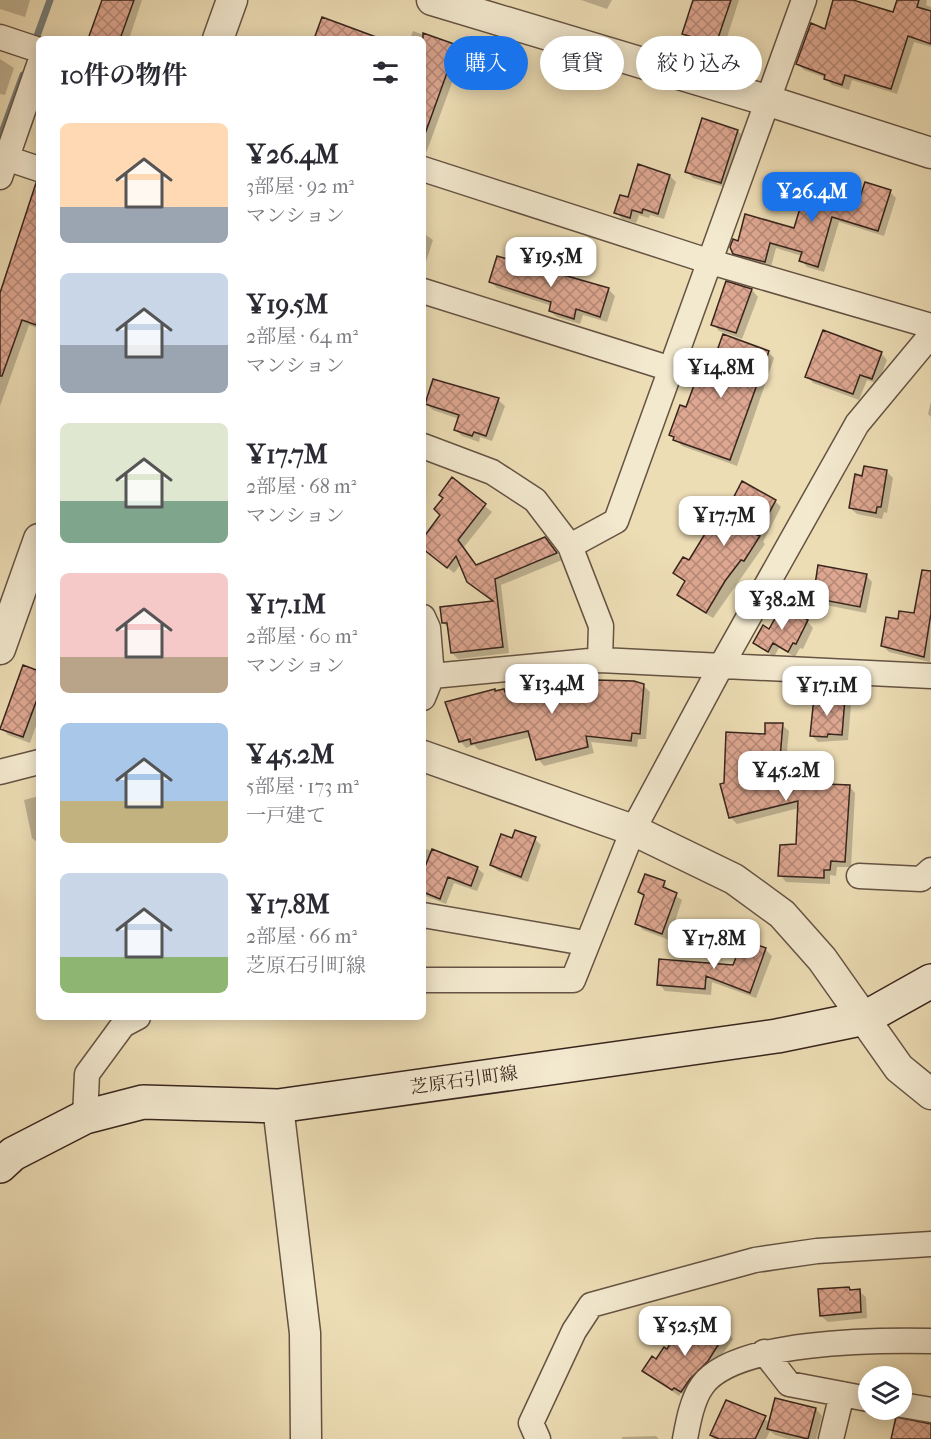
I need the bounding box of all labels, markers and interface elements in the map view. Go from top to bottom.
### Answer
chip: 購入 [444,36,528,90]
chip: 賃貸 [540,36,624,90]
chip: 絞り込み [636,36,762,90]
icon: filters [369,56,402,89]
text: 10件の物件 [60,60,187,91]
text: ¥26.4M [246,139,338,170]
icon: home [108,147,180,219]
pin: ¥26.4M [763,172,861,223]
text: 3部屋 · 92 m² [246,175,354,198]
text: ¥26.4M [776,180,848,203]
text: マンション [246,204,345,227]
pin: ¥19.5M [502,237,600,288]
text: ¥19.5M [519,245,583,268]
text: ¥19.5M [246,289,328,320]
icon: home [108,297,180,369]
text: 2部屋 · 64 m² [246,325,358,348]
pin: ¥14.8M [672,348,770,399]
text: マンション [246,354,345,377]
text: ¥14.8M [687,356,755,379]
text: ¥17.7M [246,439,328,470]
icon: home [108,447,180,519]
text: 2部屋 · 68 m² [246,475,356,498]
pin: ¥17.7M [675,496,773,547]
text: マンション [246,504,345,527]
text: ¥17.7M [693,504,755,527]
pin: ¥38.2M [733,580,831,631]
text: ¥38.2M [749,588,815,611]
text: ¥17.1M [246,589,326,620]
icon: home [108,597,180,669]
text: 2部屋 · 60 m² [246,625,357,648]
text: マンション [246,654,345,677]
pin: ¥13.4M [503,664,601,715]
pin: ¥17.1M [778,666,876,717]
text: ¥13.4M [519,672,585,695]
text: ¥17.1M [796,674,858,697]
text: ¥45.2M [246,739,334,770]
icon: home [108,747,180,819]
pin: ¥45.2M [737,751,835,802]
text: ¥45.2M [752,759,820,782]
text: 5部屋 · 173 m² [246,775,359,798]
text: 一戸建て [246,804,326,827]
text: ¥17.8M [246,889,329,920]
icon: home [108,897,180,969]
pin: ¥17.8M [665,919,763,970]
text: 2部屋 · 66 m² [246,925,357,948]
text: ¥17.8M [682,927,746,950]
text: 芝原石引町線 [246,954,366,977]
street label: 芝原石引町線 [409,1063,519,1098]
pin: ¥52.5M [636,1306,734,1357]
text: ¥52.5M [653,1314,717,1337]
map controls [858,1366,912,1420]
button: layers [858,1366,912,1420]

